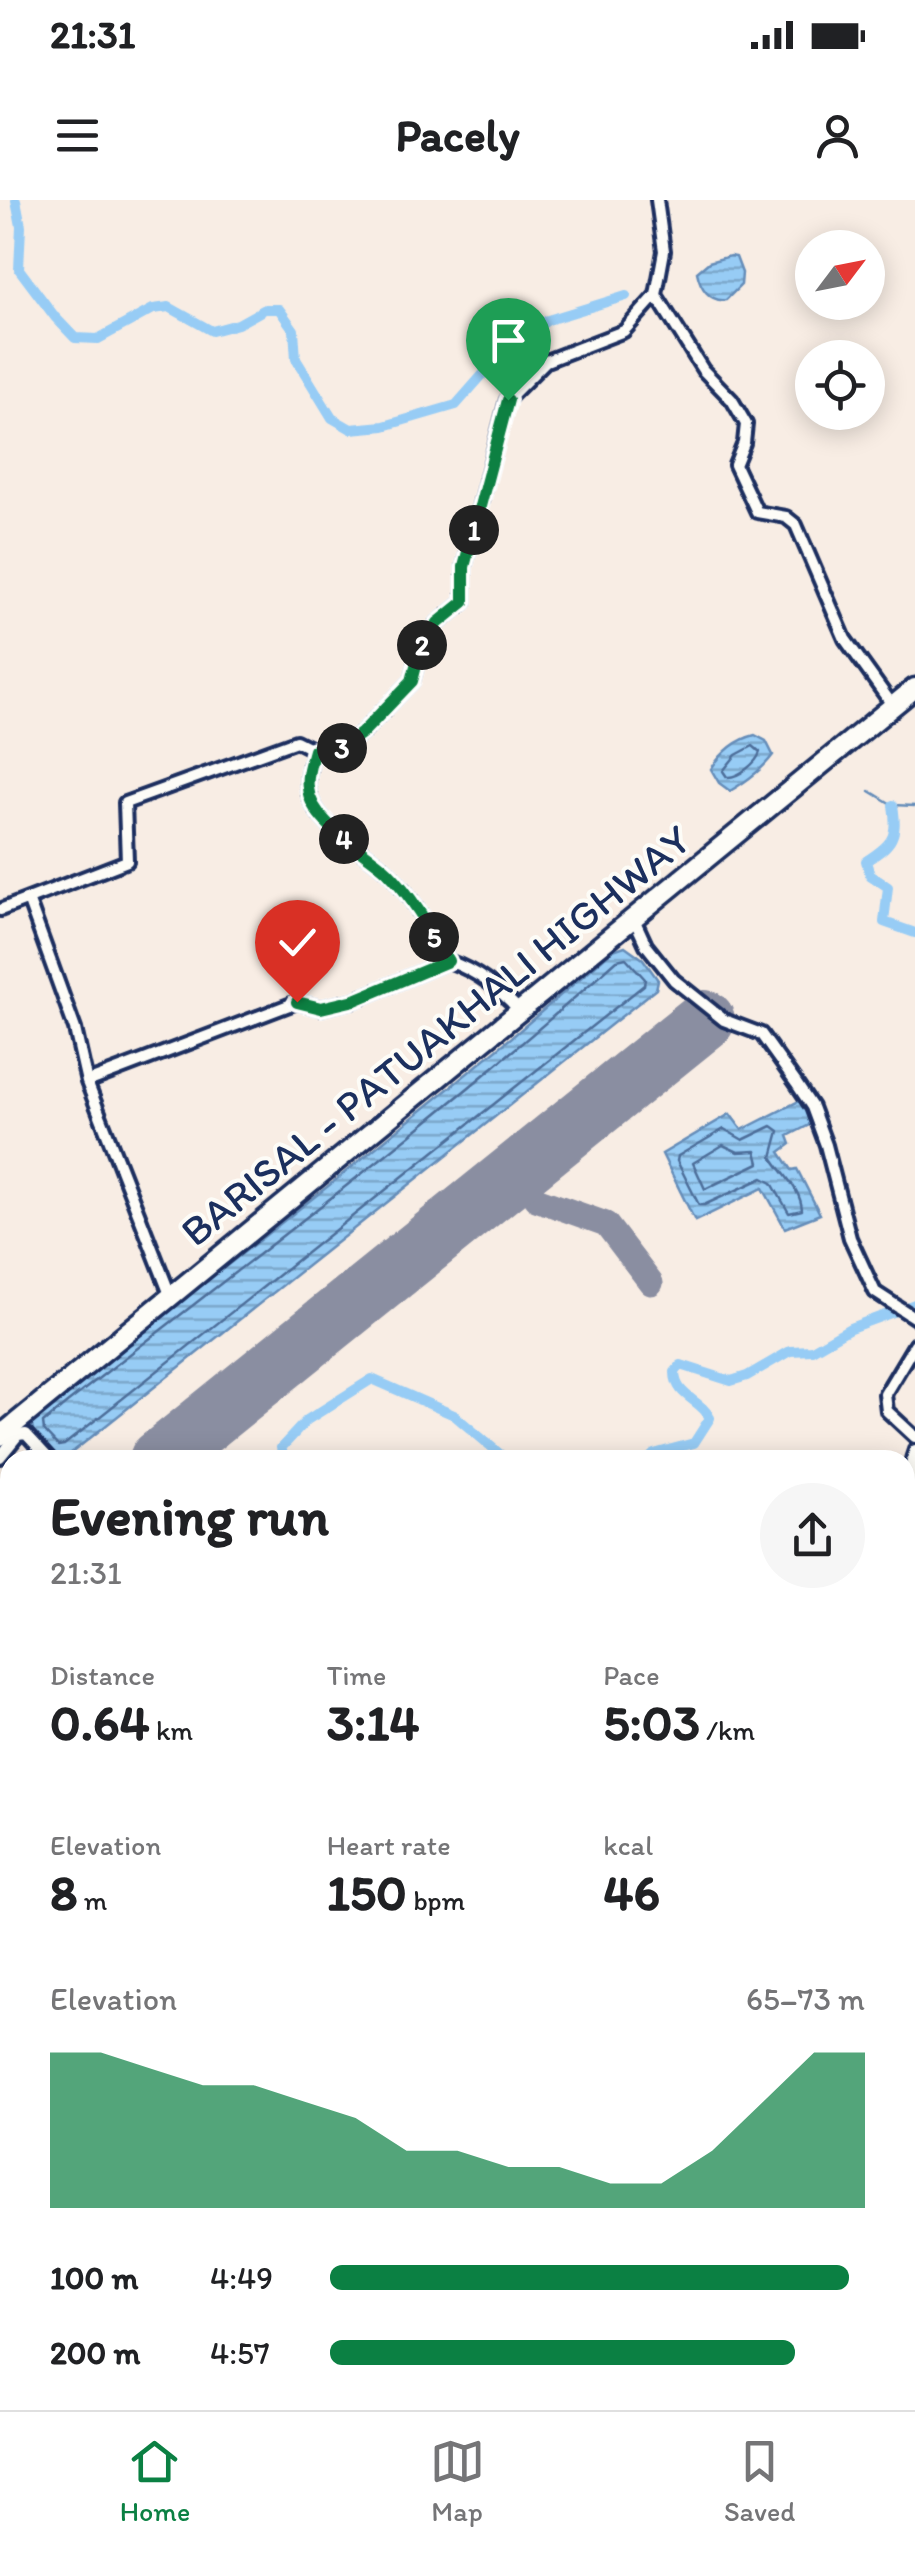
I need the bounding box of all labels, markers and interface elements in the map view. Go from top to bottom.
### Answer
text: 21:31 [50,12,135,58]
icon: menu [50,108,105,163]
text: Pacely [395,108,520,162]
icon: person [810,108,865,163]
north arrow [795,230,885,320]
map controls [795,230,885,430]
pin [466,298,551,401]
icon: arrive [481,313,536,368]
button: locate [795,340,885,430]
pin: 1 [449,505,499,555]
text: 1 [468,513,481,547]
pin: 2 [397,620,447,670]
text: 2 [415,628,429,662]
pin: 3 [317,723,367,773]
text: 3 [334,731,350,765]
street label: BARISAL - PATUAKHALI HIGHWAY [170,814,700,1257]
pin: 4 [319,814,369,864]
text: 4 [336,822,352,856]
pin [255,900,340,1003]
pin: 5 [409,912,459,962]
icon: check [270,915,325,970]
text: 5 [427,920,441,954]
text: Evening run [50,1483,329,1549]
button: share [760,1483,865,1588]
text: 21:31 [50,1554,122,1592]
text: Distance [50,1658,155,1692]
text: Time [327,1658,386,1692]
text: Pace [603,1658,659,1692]
text: 0.64 [50,1692,150,1753]
text: 3:14 [327,1692,419,1753]
text: 5:03 [603,1692,700,1753]
text: km [150,1713,193,1747]
text: /km [700,1713,755,1747]
text: Elevation [50,1828,161,1862]
text: Heart rate [327,1828,451,1862]
text: kcal [603,1828,653,1862]
text: 8 [50,1862,77,1923]
text: 150 [327,1862,407,1923]
text: 46 [603,1862,660,1923]
text: m [77,1883,107,1917]
text: bpm [407,1883,465,1917]
text: Elevation [50,1980,177,2018]
text: 65–73 m [746,1980,865,2018]
text: 100 m [50,2259,138,2297]
text: 4:49 [210,2259,273,2297]
text: 200 m [50,2334,140,2372]
text: 4:57 [210,2334,270,2372]
tab: Home [120,2434,190,2528]
tab: Map [430,2434,485,2528]
tab: Saved [724,2434,795,2528]

